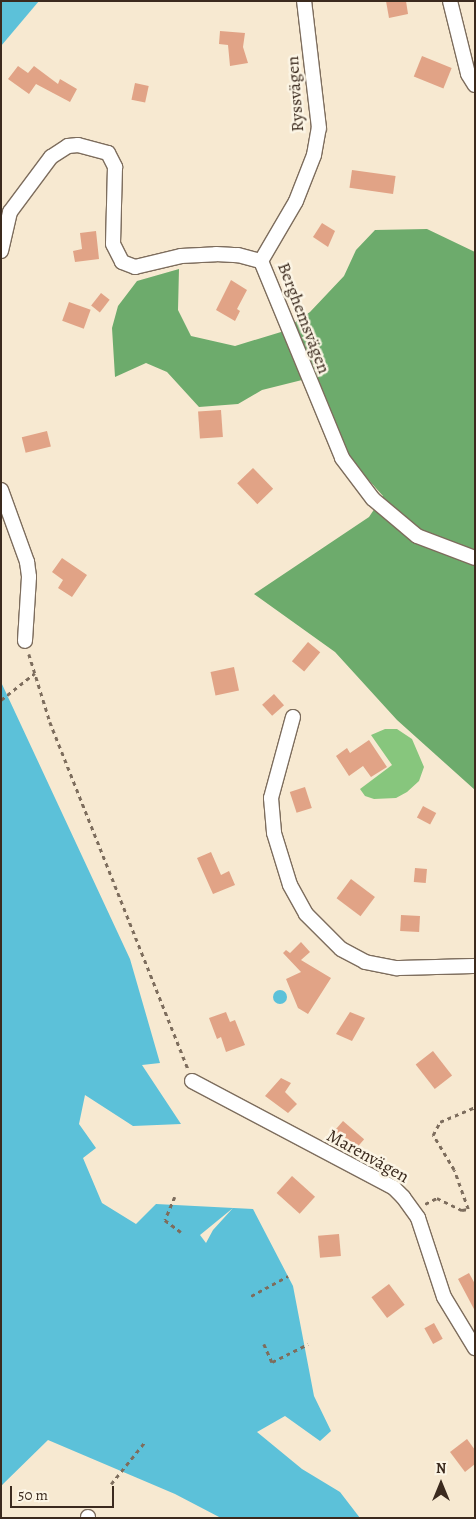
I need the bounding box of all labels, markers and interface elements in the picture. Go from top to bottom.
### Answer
street label: Ryssvägen [282,55,308,133]
street label: Berghemsvägen [273,259,335,377]
street label: Marenvägen [323,1125,413,1187]
north arrow [416,1459,466,1509]
text: N [436,1459,446,1478]
scale bar [12,1476,116,1508]
text: 50 m [18,1485,48,1505]

